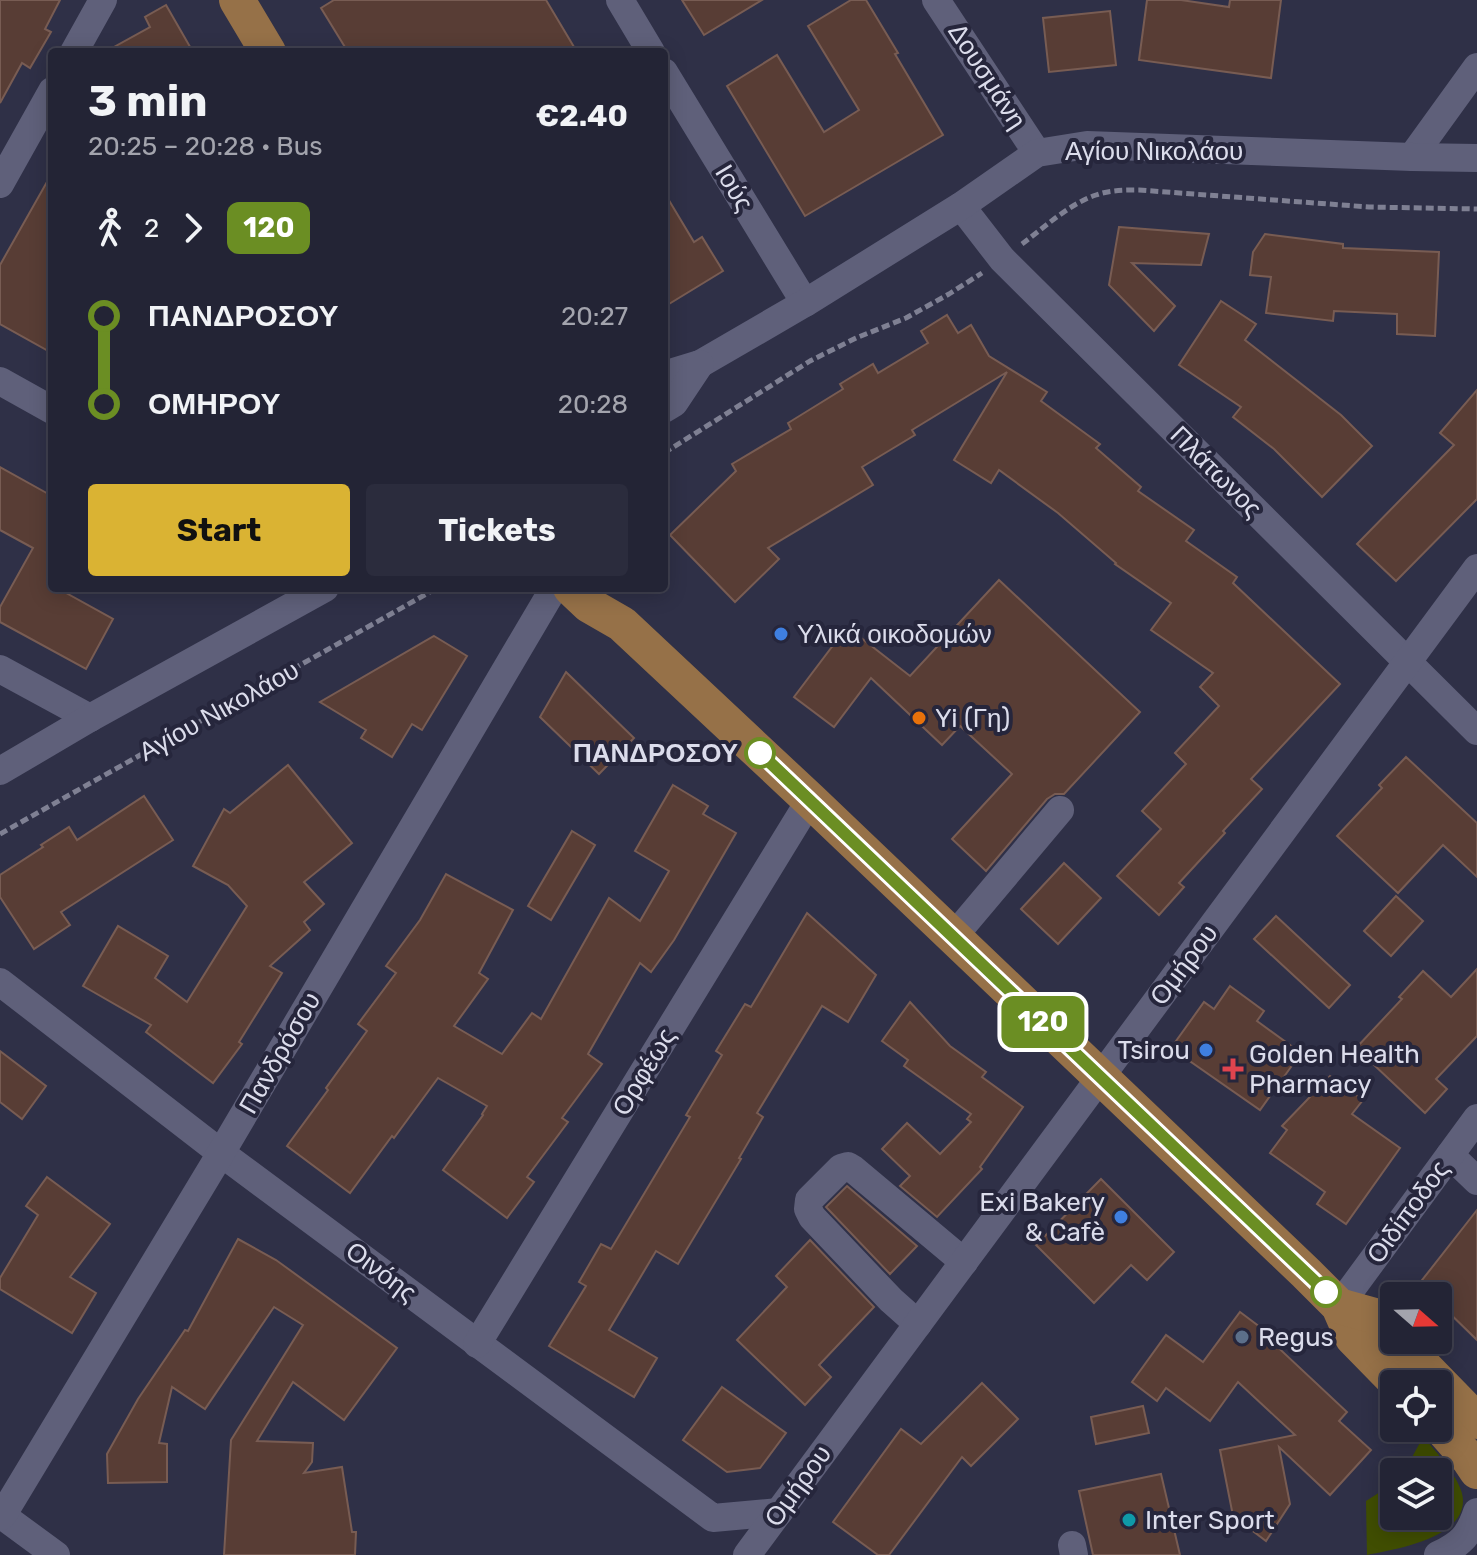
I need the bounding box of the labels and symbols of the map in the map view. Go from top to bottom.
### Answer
street label: Δουσμάνη [941,17,1033,135]
street label: Αγίου Νικολάου [1065,136,1243,167]
street label: Ιούς [708,159,760,217]
street label: Πλάτωνος [1164,420,1268,524]
place label: Υλικά οικοδομών [797,619,992,650]
marker: Υλικά οικοδομών [772,625,790,643]
street label: Αγίου Νικολάου [134,654,304,768]
place label: Yi (Γη) [935,703,1010,734]
marker: Yi (Γη) [910,709,928,727]
place label: ΠΑΝΔΡΟΣΟΥ [573,738,738,769]
marker: ΠΑΝΔΡΟΣΟΥ [745,738,775,768]
street label: Ομήρου [1144,918,1224,1012]
street label: Πανδρόσου [233,987,327,1119]
line badge: 120 [997,996,1089,1048]
street label: Ορφέως [606,1023,682,1121]
place label: Tsirou [1118,1035,1190,1066]
place label: Golden Health Pharmacy [1249,1039,1420,1100]
marker: Tsirou [1197,1041,1215,1059]
marker: Golden Health Pharmacy [1224,1060,1242,1078]
street label: Οιδίποδος [1360,1154,1456,1270]
place label: Exi Bakery & Cafè [979,1187,1105,1248]
marker: Exi Bakery & Cafè [1112,1208,1130,1226]
street label: Οινόης [340,1235,422,1309]
unlabelled marker [1311,1277,1341,1307]
north arrow [1380,1282,1452,1354]
place label: Regus [1258,1322,1334,1353]
marker: Regus [1233,1328,1251,1346]
street label: Ομήρου [758,1439,838,1533]
place label: Inter Sport [1145,1505,1275,1536]
marker: Inter Sport [1120,1511,1138,1529]

